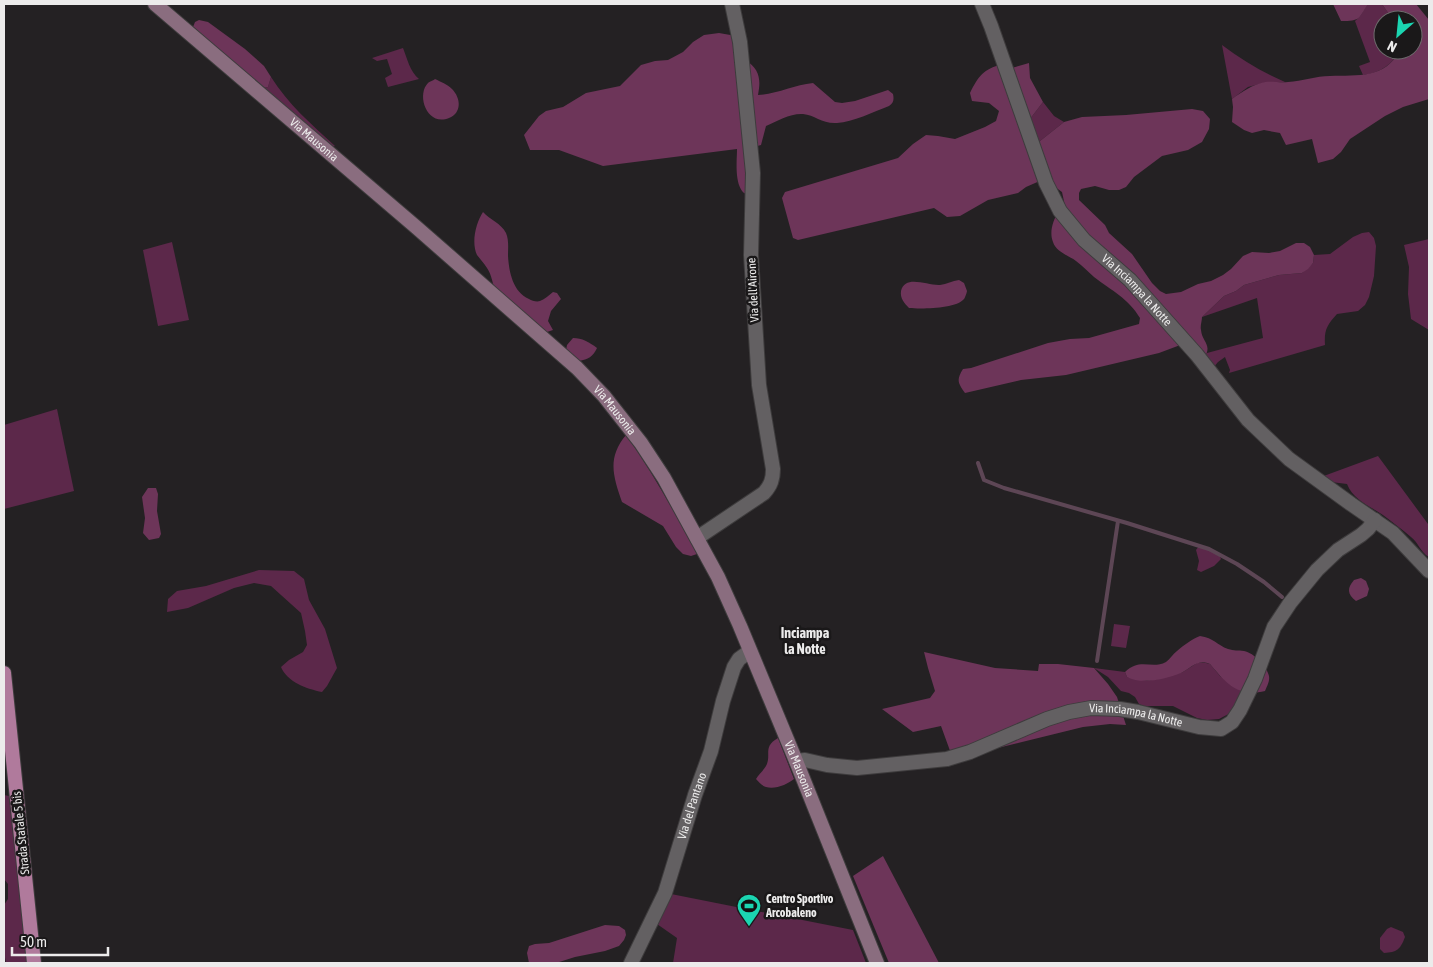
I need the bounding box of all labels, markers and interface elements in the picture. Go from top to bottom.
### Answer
north arrow [1373,10,1423,60]
text: N [1385,38,1399,56]
street label: Via Mausonia [287,115,341,164]
street label: Via Inciampa la Notte [1099,252,1175,329]
street label: Via dell'Airone [744,257,762,323]
street label: Via Mausonia [591,383,639,438]
district label: Inciampa la Notte [781,625,830,657]
street label: Via Inciampa la Notte [1089,701,1184,730]
street label: Via Mausonia [781,739,817,799]
street label: Via del Pantano [675,770,710,841]
street label: Strada Statale 5 bis [10,791,32,875]
place label: Centro Sportivo Arcobaleno [765,892,834,920]
sports icon: Centro Sportivo Arcobaleno [736,893,762,927]
scale bar [12,924,109,956]
text: 50 m [20,933,47,950]

